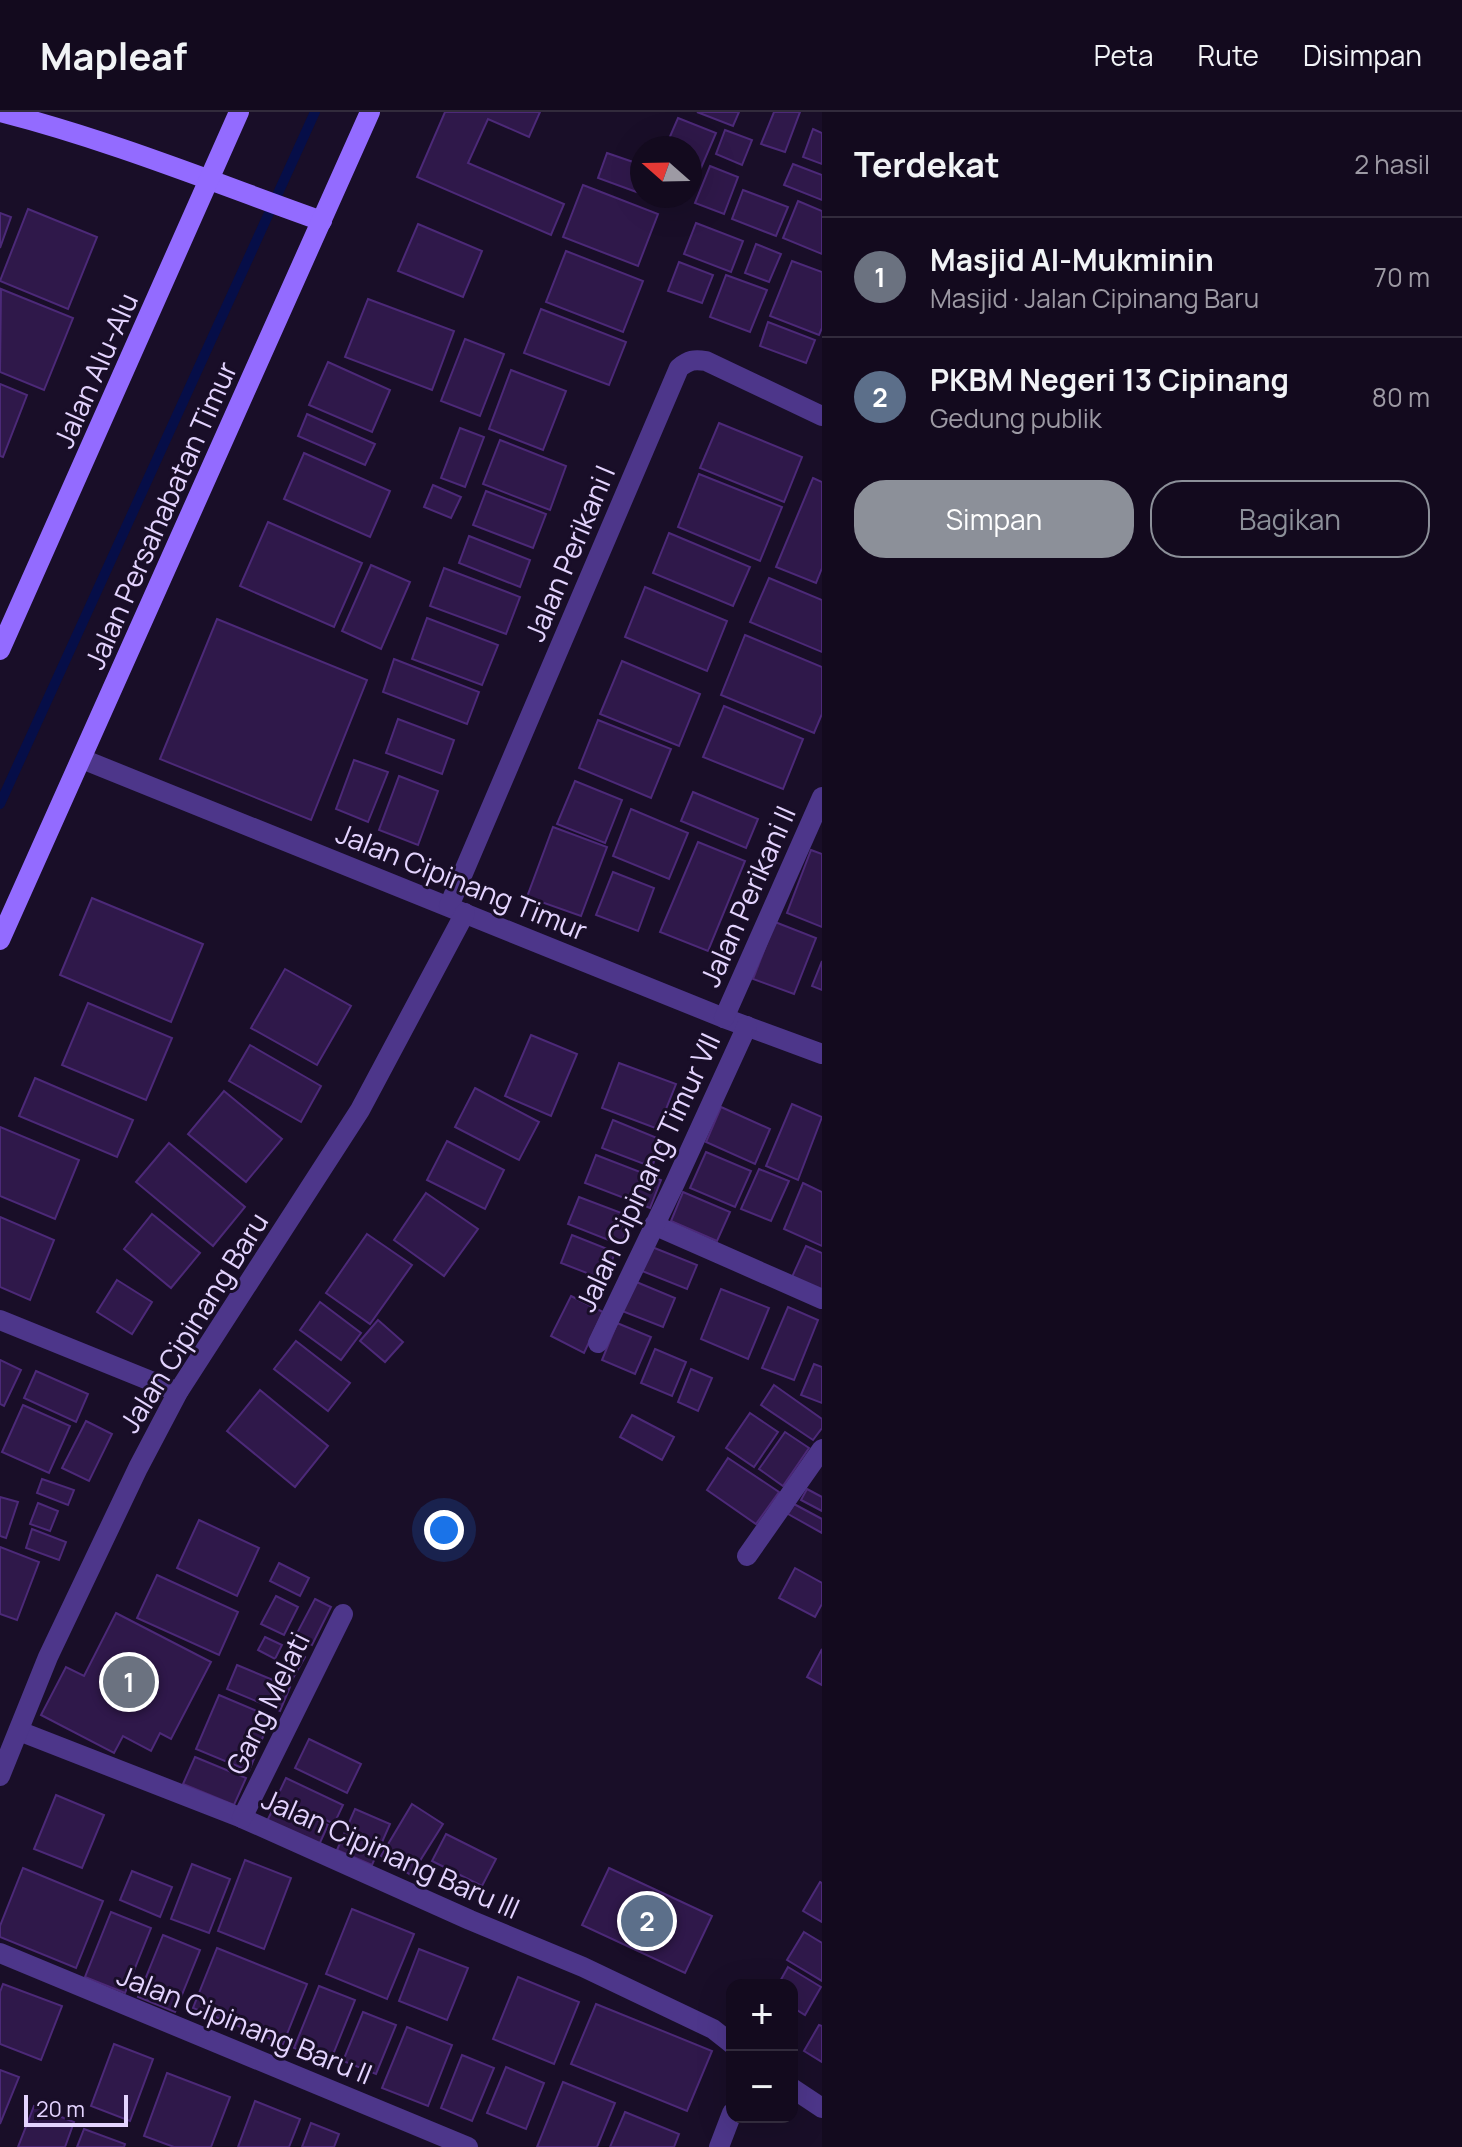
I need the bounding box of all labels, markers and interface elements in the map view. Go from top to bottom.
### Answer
text: Mapleaf [40,29,187,81]
text: Peta [1094,36,1154,74]
text: Rute [1198,36,1259,74]
text: Disimpan [1303,36,1422,74]
north arrow [630,136,702,208]
text: Terdekat [854,141,1000,187]
text: 2 hasil [1354,146,1430,182]
text: Masjid Al-Mukminin [930,239,1214,280]
text: 1 [874,259,886,295]
text: 70 m [1374,259,1430,295]
text: Masjid · Jalan Cipinang Baru [930,280,1259,316]
street label: Jalan Alu-Alu [44,287,146,453]
street label: Jalan Persahabatan Timur [75,355,245,675]
text: PKBM Negeri 13 Cipinang [930,359,1289,400]
text: 2 [872,379,888,415]
text: 80 m [1372,379,1430,415]
text: Gedung publik [930,400,1102,436]
street label: Jalan Perikani I [515,459,623,647]
button: Simpan [854,480,1134,558]
button: Bagikan [1150,480,1430,558]
street label: Jalan Perikani II [690,800,804,992]
street label: Jalan Cipinang Timur [331,813,593,949]
street label: Jalan Cipinang Timur VII [566,1027,728,1317]
street label: Jalan Cipinang Baru [110,1205,276,1439]
your location [424,1510,464,1550]
street label: Gang Melati [216,1626,318,1780]
pin: 1 [103,1652,155,1712]
street label: Jalan Cipinang Baru III [256,1779,526,1927]
pin: 2 [621,1891,673,1951]
street label: Jalan Cipinang Baru II [112,1956,378,2092]
map controls [726,1979,798,2123]
button: + [726,1979,798,2051]
button: − [726,2051,798,2123]
scale bar [24,2091,128,2127]
text: 20 m [36,2094,85,2124]

